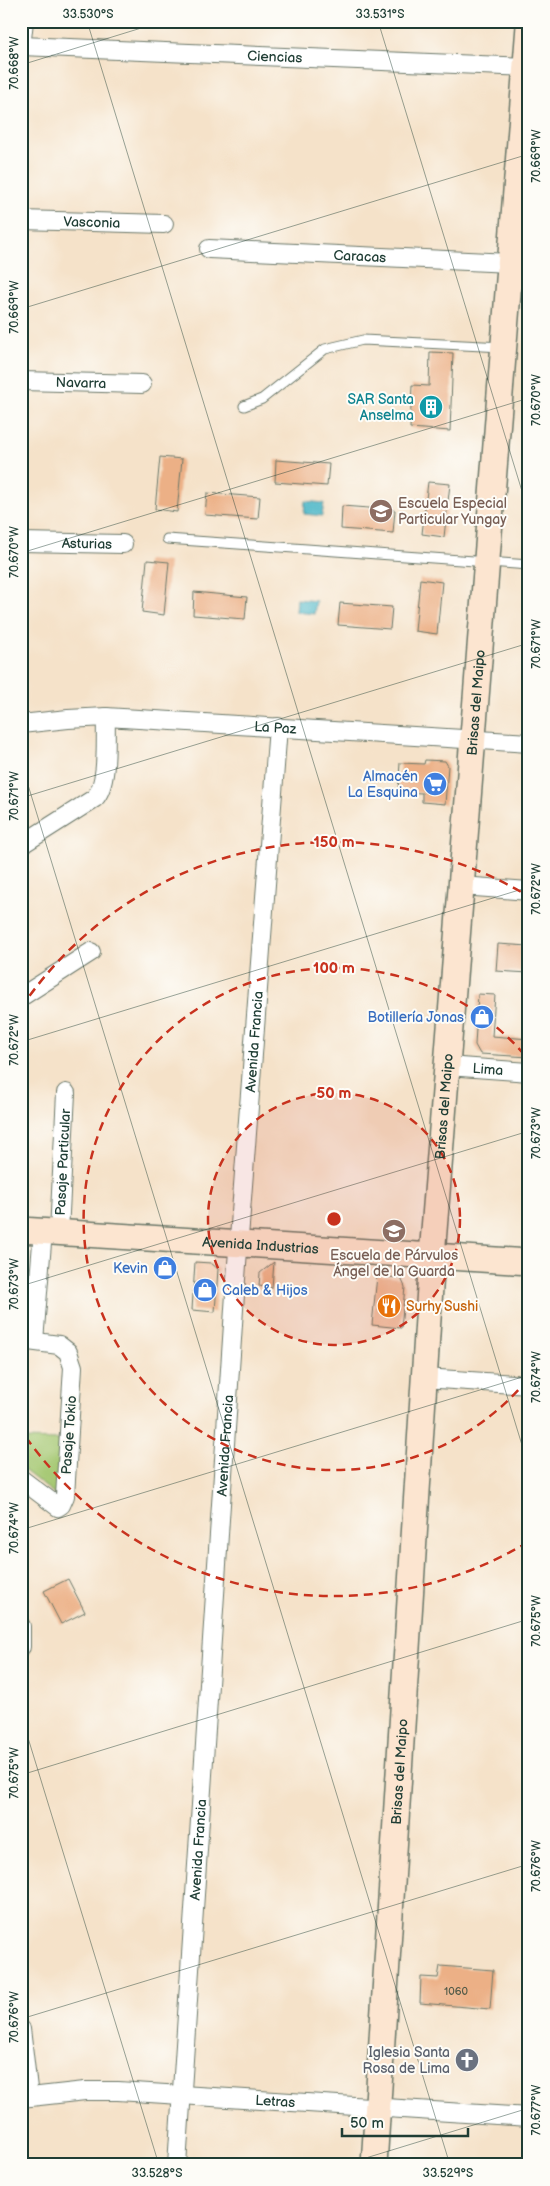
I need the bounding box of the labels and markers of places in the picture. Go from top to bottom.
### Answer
place label: SAR Santa Anselma [347,391,414,424]
building icon: SAR Santa Anselma [418,394,444,420]
place label: Escuela Especial Particular Yungay [398,495,507,528]
school or university icon: Escuela Especial Particular Yungay [368,498,394,524]
place label: Almacén La Esquina [347,768,418,801]
supermarket icon: Almacén La Esquina [422,771,448,797]
shop icon: Botillería Jonas [469,1004,495,1030]
place label: Botillería Jonas [368,1009,464,1026]
centre of rings [325,1210,343,1228]
school or university icon: Escuela de Párvulos Ángel de la Guarda [381,1218,407,1244]
place label: Escuela de Párvulos Ángel de la Guarda [330,1247,458,1280]
shop icon: Kevin [152,1255,178,1281]
place label: Kevin [113,1260,148,1277]
shop icon: Caleb & Hijos [192,1277,218,1303]
place label: Caleb & Hijos [222,1282,308,1299]
restaurant icon: Surhy Sushi [376,1293,402,1319]
place label: Surhy Sushi [406,1298,478,1315]
place label: Iglesia Santa Rosa de Lima [363,2044,450,2077]
church icon: Iglesia Santa Rosa de Lima [454,2047,480,2073]

